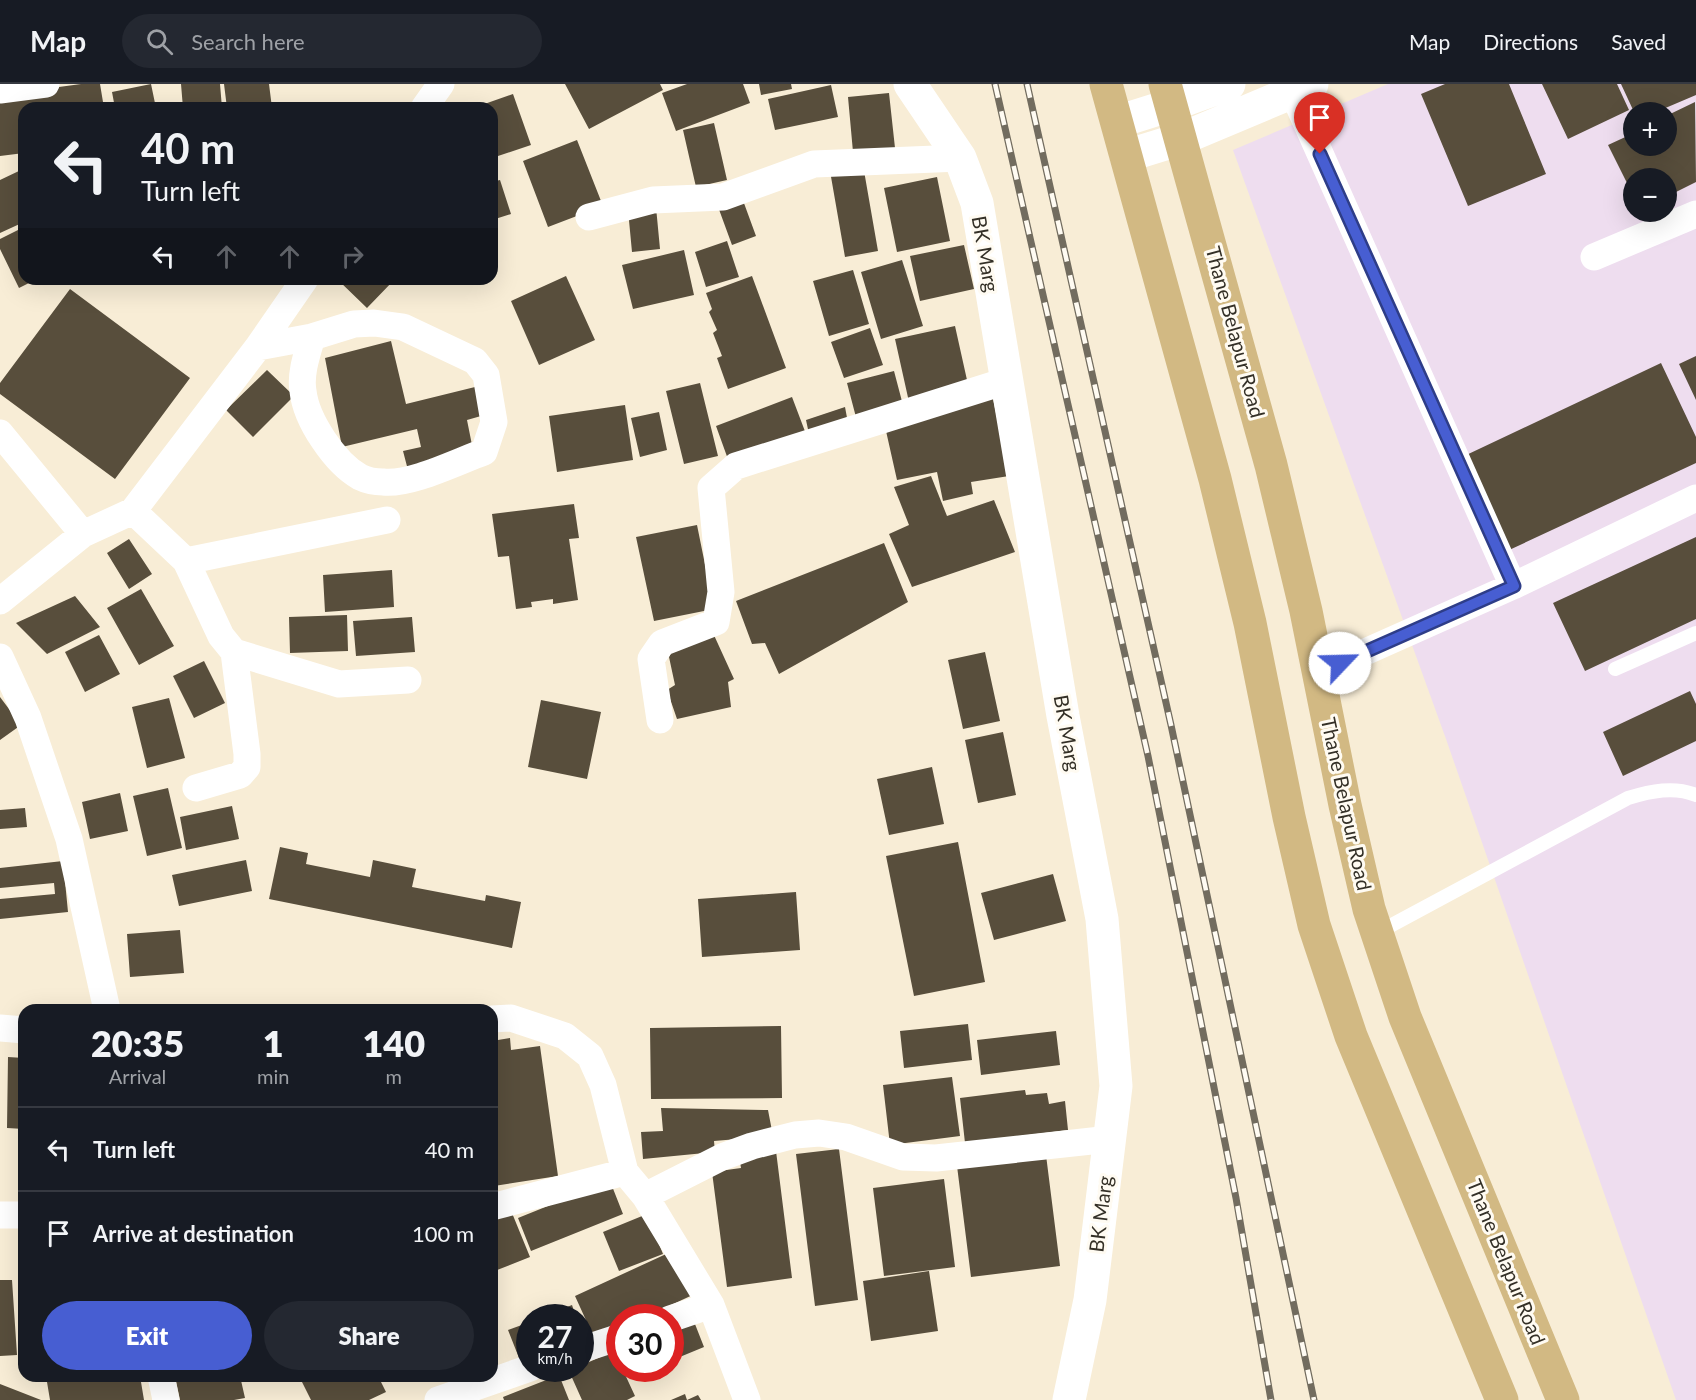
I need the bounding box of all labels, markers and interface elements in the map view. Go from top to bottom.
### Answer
search box [122,14,542,68]
text: Map [30,24,86,58]
icon: search [143,25,176,58]
text: Search here [191,28,305,55]
text: Map [1409,29,1450,54]
text: Directions [1483,29,1578,54]
text: Saved [1611,29,1666,54]
pin [1294,92,1345,154]
icon: arrive [1303,101,1336,134]
map controls [1623,102,1677,222]
button: + [1623,102,1677,156]
text: 40 m [141,123,235,173]
icon: left [42,126,120,204]
button: − [1623,168,1677,222]
text: Turn left [141,174,240,207]
street label: BK Marg [967,214,1004,294]
icon: left [147,240,180,273]
icon: ahead [210,240,243,273]
icon: ahead [273,240,306,273]
icon: right [336,240,369,273]
street label: Thane Belapur Road [1202,243,1270,420]
position arrow [1308,631,1372,695]
street label: BK Marg [1049,693,1086,773]
street label: Thane Belapur Road [1317,715,1377,893]
text: 20:35 [91,1021,184,1065]
text: 1 [263,1021,284,1065]
text: 140 [362,1021,425,1065]
text: Arrival [109,1064,166,1088]
text: min [257,1064,289,1088]
text: m [385,1064,402,1088]
icon: left [42,1133,75,1166]
text: Turn left [93,1136,175,1163]
text: 40 m [425,1136,474,1163]
street label: BK Marg [1083,1174,1117,1254]
street label: Thane Belapur Road [1463,1175,1551,1348]
icon: arrive [42,1217,75,1250]
text: Arrive at destination [93,1220,294,1247]
text: 100 m [412,1220,474,1247]
button: Exit [42,1301,252,1370]
button: Share [264,1301,474,1370]
speed limit sign: 30 [606,1304,684,1382]
text: 27 [538,1318,572,1354]
text: km/h [537,1349,573,1367]

